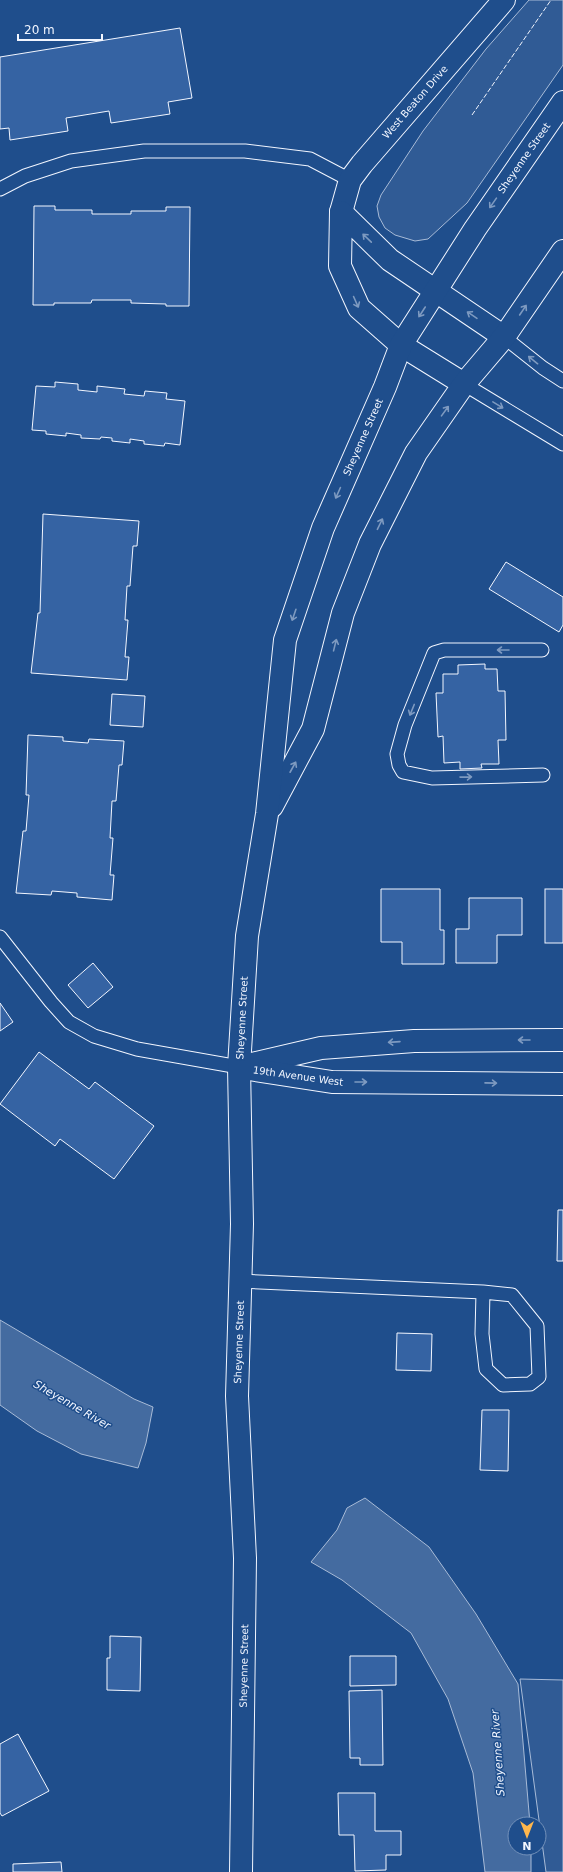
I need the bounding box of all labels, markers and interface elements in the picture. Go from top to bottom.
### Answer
scale bar [18,16,102,42]
text: 20 m [24,23,55,37]
street label: West Beaton Drive [380,63,450,141]
street label: Sheyenne Street [496,121,552,195]
one-way arrow [489,197,497,208]
one-way arrow [362,233,372,243]
one-way arrow [353,295,360,307]
one-way arrow [519,304,527,315]
one-way arrow [418,306,426,318]
one-way arrow [467,311,478,319]
one-way arrow [527,355,538,364]
street label: Sheyenne Street [341,397,385,477]
one-way arrow [492,400,503,409]
one-way arrow [441,406,449,417]
one-way arrow [334,487,341,499]
one-way arrow [377,518,384,530]
one-way arrow [290,608,297,621]
one-way arrow [332,639,339,652]
one-way arrow [497,646,510,654]
one-way arrow [407,703,415,715]
one-way arrow [289,761,297,773]
one-way arrow [459,773,472,781]
street label: Sheyenne Street [234,976,250,1060]
one-way arrow [518,1036,531,1044]
one-way arrow [388,1039,401,1046]
street label: 19th Avenue West [252,1064,344,1088]
one-way arrow [354,1078,367,1086]
one-way arrow [484,1080,497,1087]
street label: Sheyenne Street [232,1300,246,1384]
water label: Sheyenne River [31,1378,114,1433]
street label: Sheyenne Street [238,1624,250,1708]
water label: Sheyenne River [488,1708,508,1797]
north arrow [507,1816,547,1856]
text: N [522,1839,532,1852]

